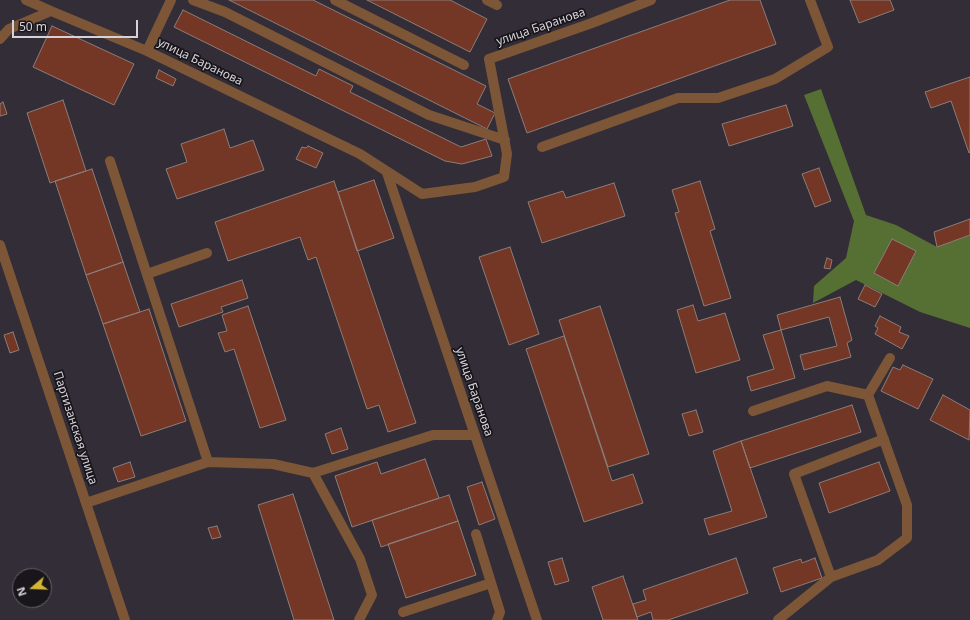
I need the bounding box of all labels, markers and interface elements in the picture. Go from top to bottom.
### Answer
street label: улица Баранова [495,5,587,49]
scale bar [14,12,140,38]
text: 50 m [19,18,47,35]
street label: улица Баранова [155,35,245,89]
street label: улица Баранова [452,346,496,438]
street label: Партизанская улица [50,369,100,487]
north arrow [12,568,52,608]
text: N [13,585,30,598]

